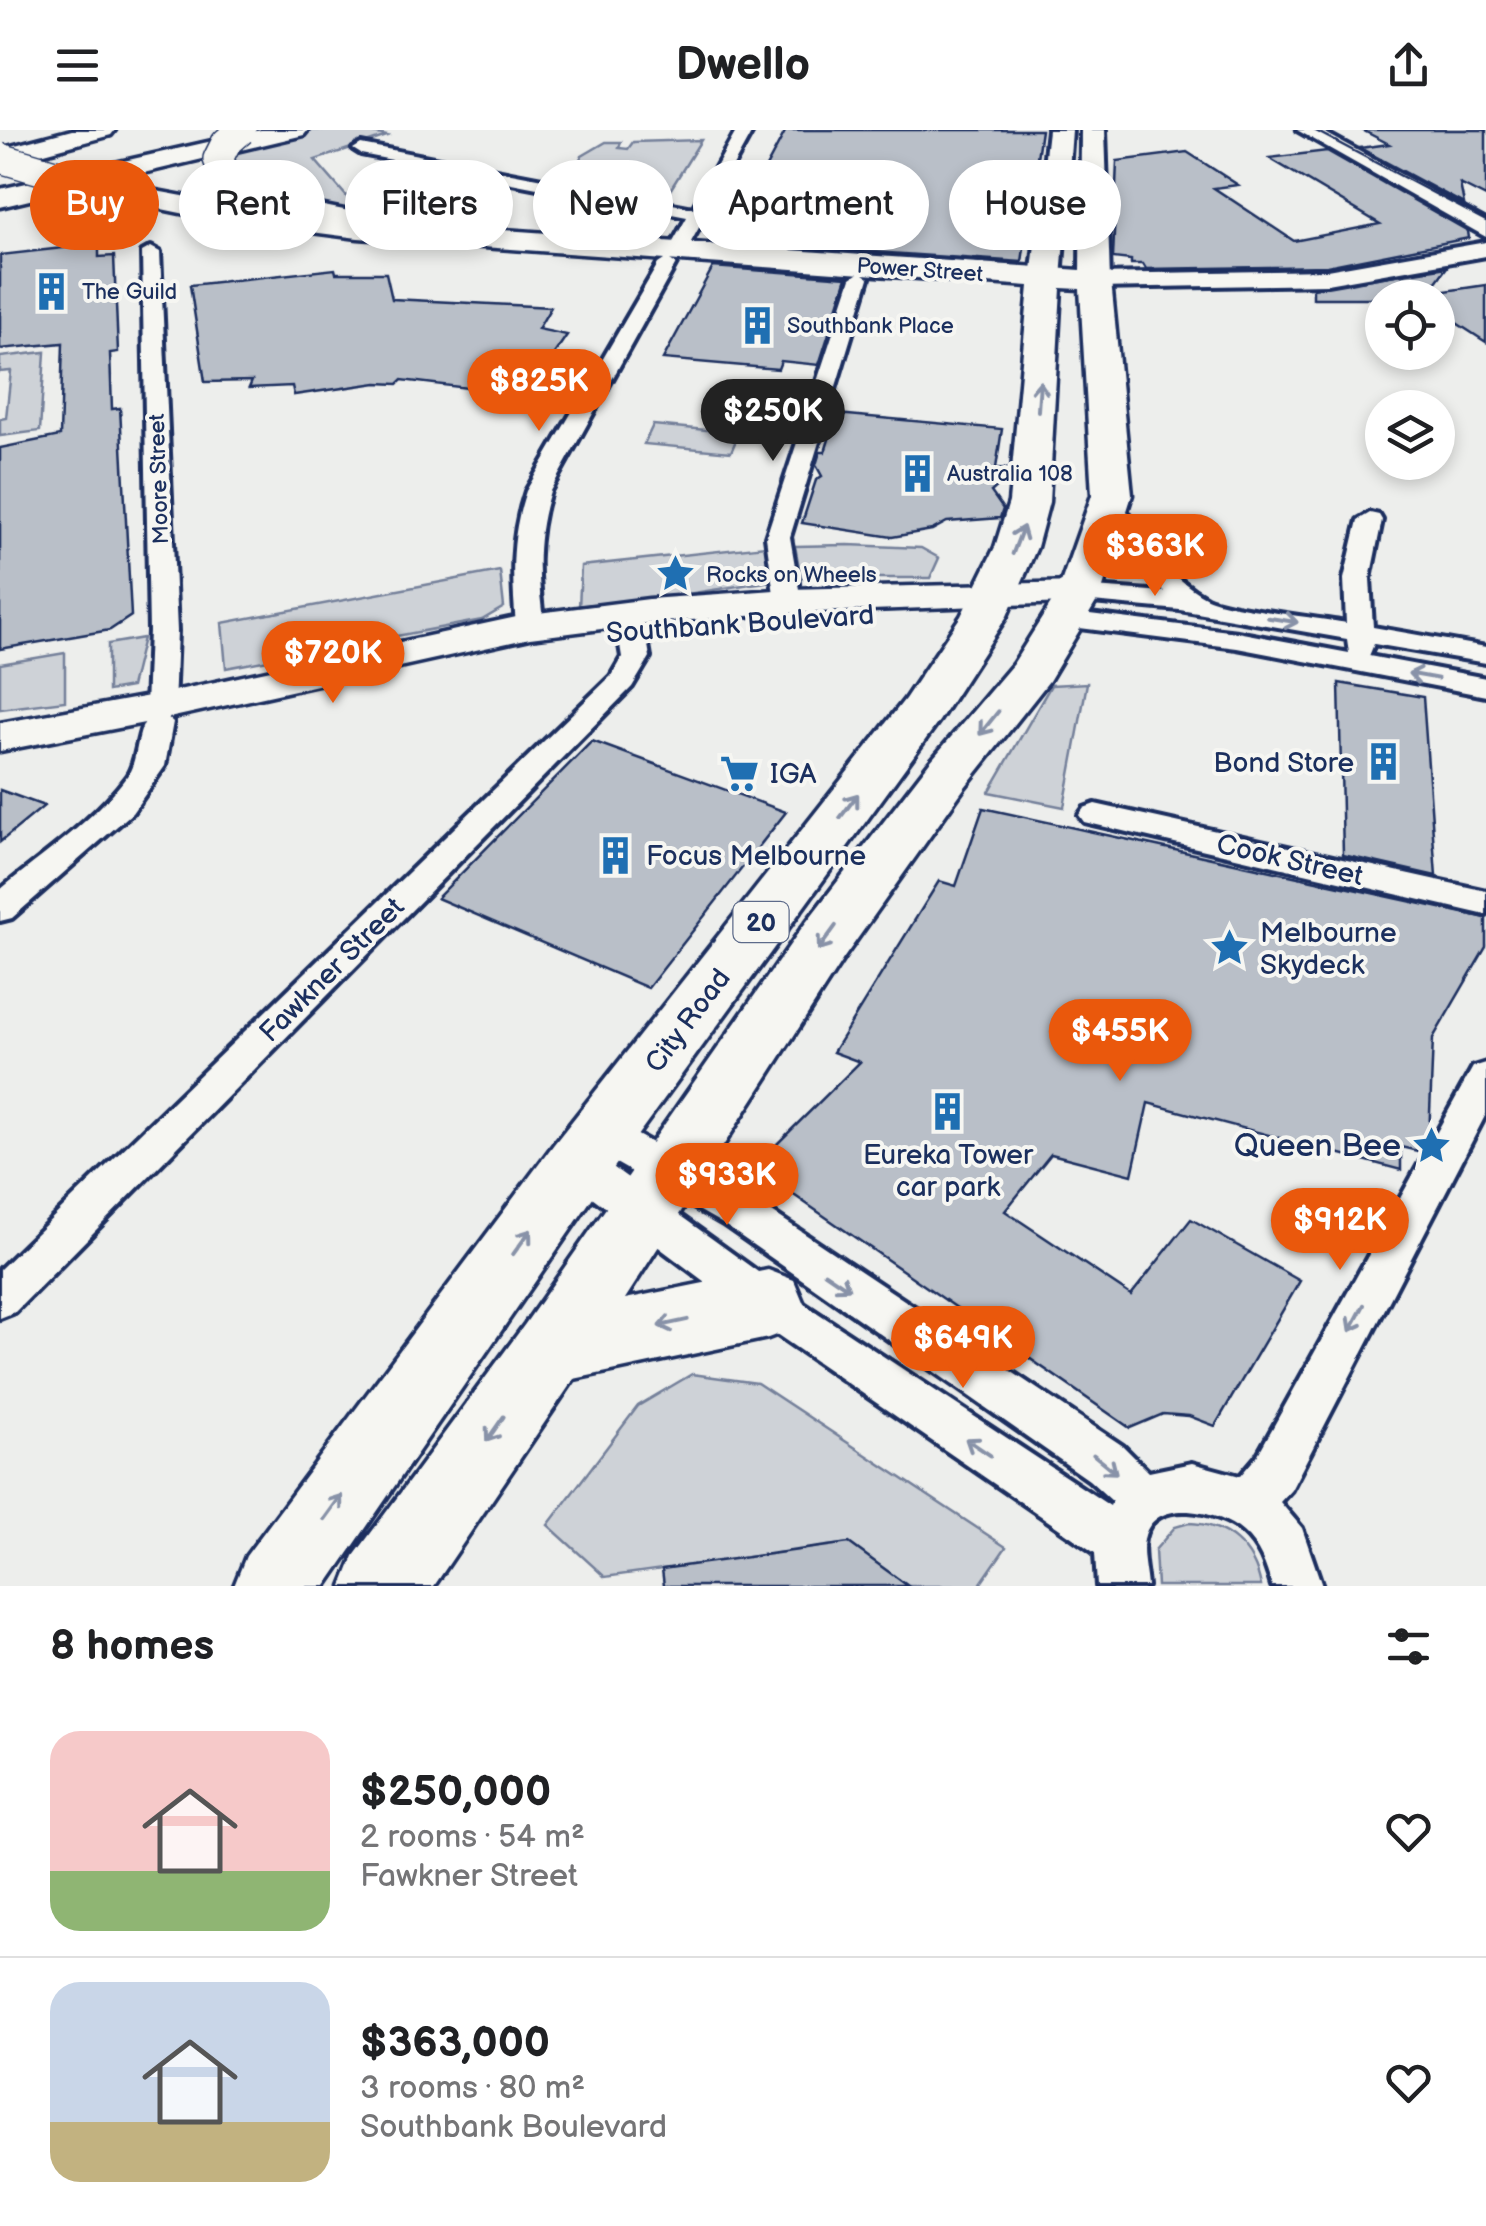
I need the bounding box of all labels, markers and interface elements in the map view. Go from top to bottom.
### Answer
icon: menu [50,38,105,93]
text: Dwello [676,38,810,93]
icon: share [1381,38,1436,93]
chip: Buy [30,160,159,250]
chip: Rent [179,160,325,250]
chip: Filters [345,160,513,250]
chip: New [533,160,673,250]
chip: Apartment [693,160,929,250]
chip: House [949,160,1121,250]
street label: Power Street [856,253,984,288]
building icon: The Guild [31,270,73,312]
place label: The Guild [82,279,177,306]
map controls [1365,280,1455,480]
button: locate [1365,280,1455,370]
building icon: Southbank Place [736,304,778,346]
place label: Southbank Place [787,313,954,340]
pin: $825K [469,349,609,434]
text: $825K [489,362,589,401]
pin: $250K [703,379,843,464]
one-way arrow [1030,380,1049,413]
button: layers [1365,390,1455,480]
text: $250K [723,392,823,431]
street label: Moore Street [144,413,175,545]
building icon: Australia 108 [896,452,938,494]
place label: Australia 108 [947,461,1073,488]
pin: $363K [1085,514,1225,599]
one-way arrow [1010,525,1028,556]
text: $363K [1105,527,1205,566]
place icon: Rocks on Wheels [655,553,697,595]
place label: Rocks on Wheels [706,562,877,589]
street label: Southbank Boulevard [605,599,875,650]
one-way arrow [1267,611,1299,629]
pin: $720K [263,621,403,706]
text: $720K [283,634,383,673]
one-way arrow [1407,665,1439,684]
one-way arrow [979,709,1000,736]
building icon: Bond Store [1363,741,1405,783]
place label: Bond Store [1213,747,1354,780]
supermarket icon: IGA [719,752,761,794]
place label: IGA [770,758,817,791]
one-way arrow [839,793,860,820]
street label: Cook Street [1213,828,1367,893]
building icon: Focus Melbourne [595,834,637,876]
place label: Focus Melbourne [646,840,866,873]
street label: Fawkner Street [253,891,411,1049]
road number: 20 [734,902,788,942]
place label: Melbourne Skydeck [1260,917,1397,982]
one-way arrow [816,924,837,951]
place icon: Melbourne Skydeck [1209,927,1251,969]
street label: City Road [639,963,738,1079]
pin: $455K [1050,999,1190,1084]
text: $455K [1071,1012,1169,1051]
building icon: Eureka Tower car park [927,1091,969,1133]
place icon: Queen Bee [1410,1124,1452,1166]
place label: Queen Bee [1234,1127,1401,1166]
place label: Eureka Tower car park [863,1139,1034,1204]
pin: $933K [657,1143,797,1228]
text: $933K [678,1156,776,1195]
pin: $912K [1270,1188,1410,1273]
text: $912K [1293,1201,1387,1240]
one-way arrow [511,1229,532,1256]
one-way arrow [822,1270,850,1291]
one-way arrow [1347,1303,1366,1332]
pin: $649K [893,1306,1033,1391]
one-way arrow [658,1315,690,1334]
text: $649K [913,1319,1013,1358]
one-way arrow [485,1415,506,1442]
one-way arrow [965,1437,993,1458]
one-way arrow [1092,1453,1118,1475]
one-way arrow [322,1493,343,1521]
icon: filters [1381,1619,1436,1674]
text: 8 homes [50,1621,214,1672]
text: $250,000 [360,1767,551,1818]
icon: home [130,1771,250,1891]
icon: heart [1381,1804,1436,1859]
text: 2 rooms · 54 m² [360,1818,585,1857]
text: Fawkner Street [360,1857,578,1896]
text: $363,000 [360,2018,550,2069]
icon: home [130,2022,250,2142]
icon: heart [1381,2055,1436,2110]
text: 3 rooms · 80 m² [360,2069,585,2108]
text: Southbank Boulevard [360,2108,667,2147]

